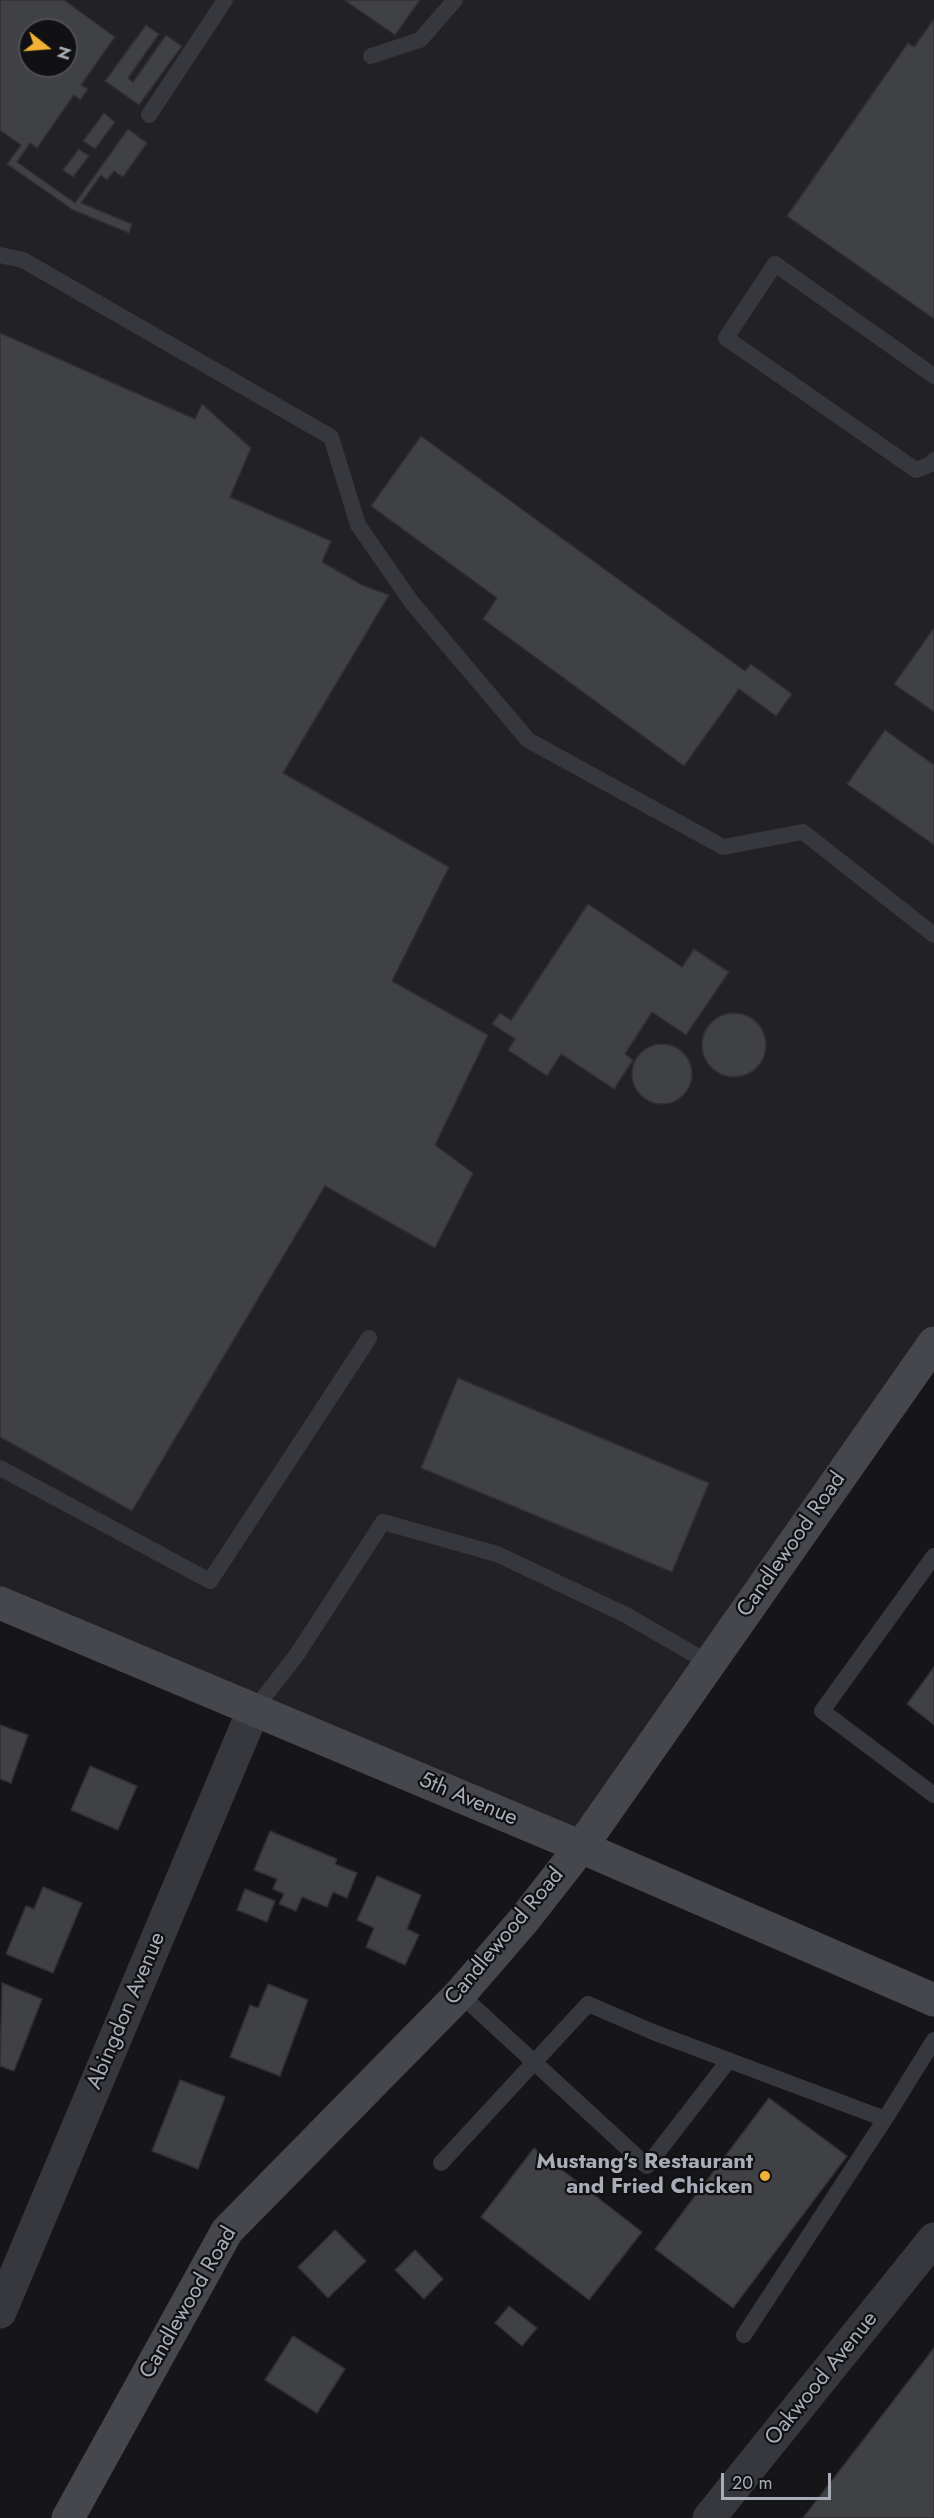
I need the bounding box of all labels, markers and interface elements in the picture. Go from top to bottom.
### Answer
north arrow [18,18,78,78]
text: N [51,43,77,62]
street label: Candlewood Road [732,1467,852,1623]
street label: 5th Avenue [415,1767,521,1833]
street label: Candlewood Road [440,1863,570,2011]
street label: Abingdon Avenue [82,1928,172,2094]
place label: Mustang's Restaurant and Fried Chicken [536,2150,753,2202]
marker: Mustang's Restaurant and Fried Chicken [758,2169,772,2183]
street label: Candlewood Road [135,2222,243,2384]
street label: Oakwood Avenue [760,2307,884,2451]
scale bar [724,2461,834,2499]
text: 20 m [732,2470,772,2496]

